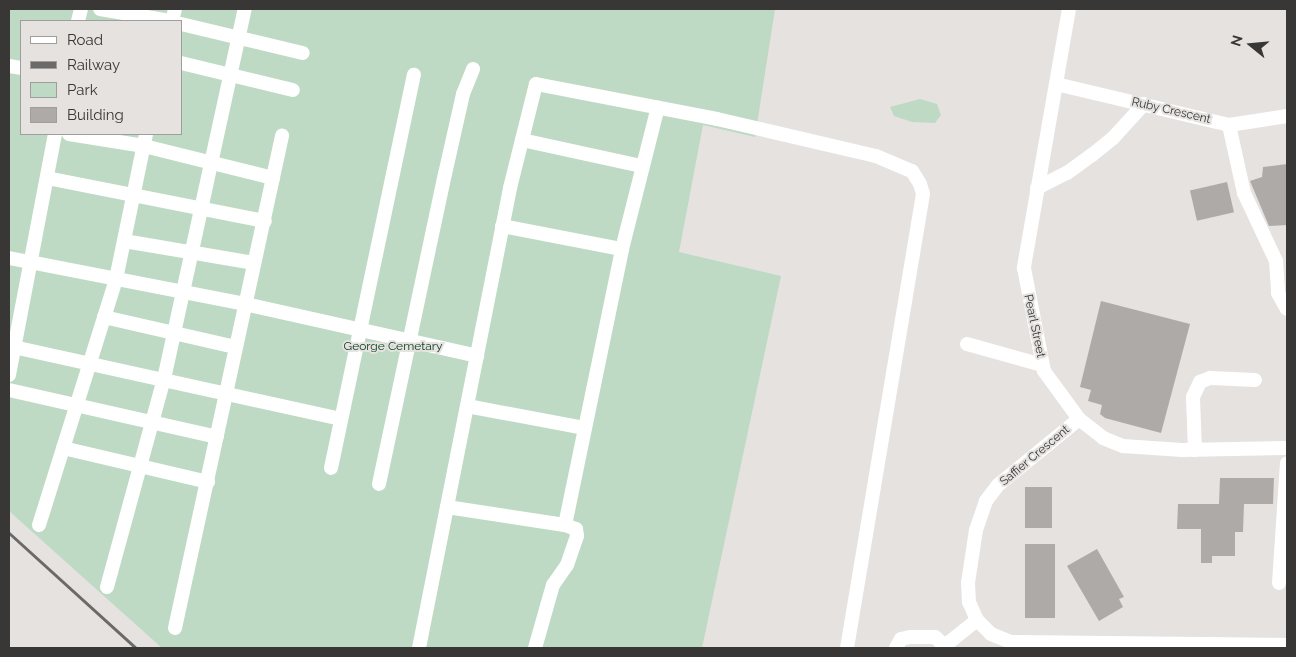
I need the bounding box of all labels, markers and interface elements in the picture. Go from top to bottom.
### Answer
legend [20,20,182,135]
north arrow [1226,20,1276,70]
text: Road [67,31,103,49]
text: N [1227,33,1246,48]
text: Railway [67,56,120,74]
text: Park [67,81,98,99]
street label: Ruby Crescent [1130,95,1212,127]
text: Building [67,106,124,124]
street label: Pearl Street [1020,293,1048,359]
park label: George Cemetary [344,340,442,354]
street label: Saffier Crescent [997,423,1073,489]

